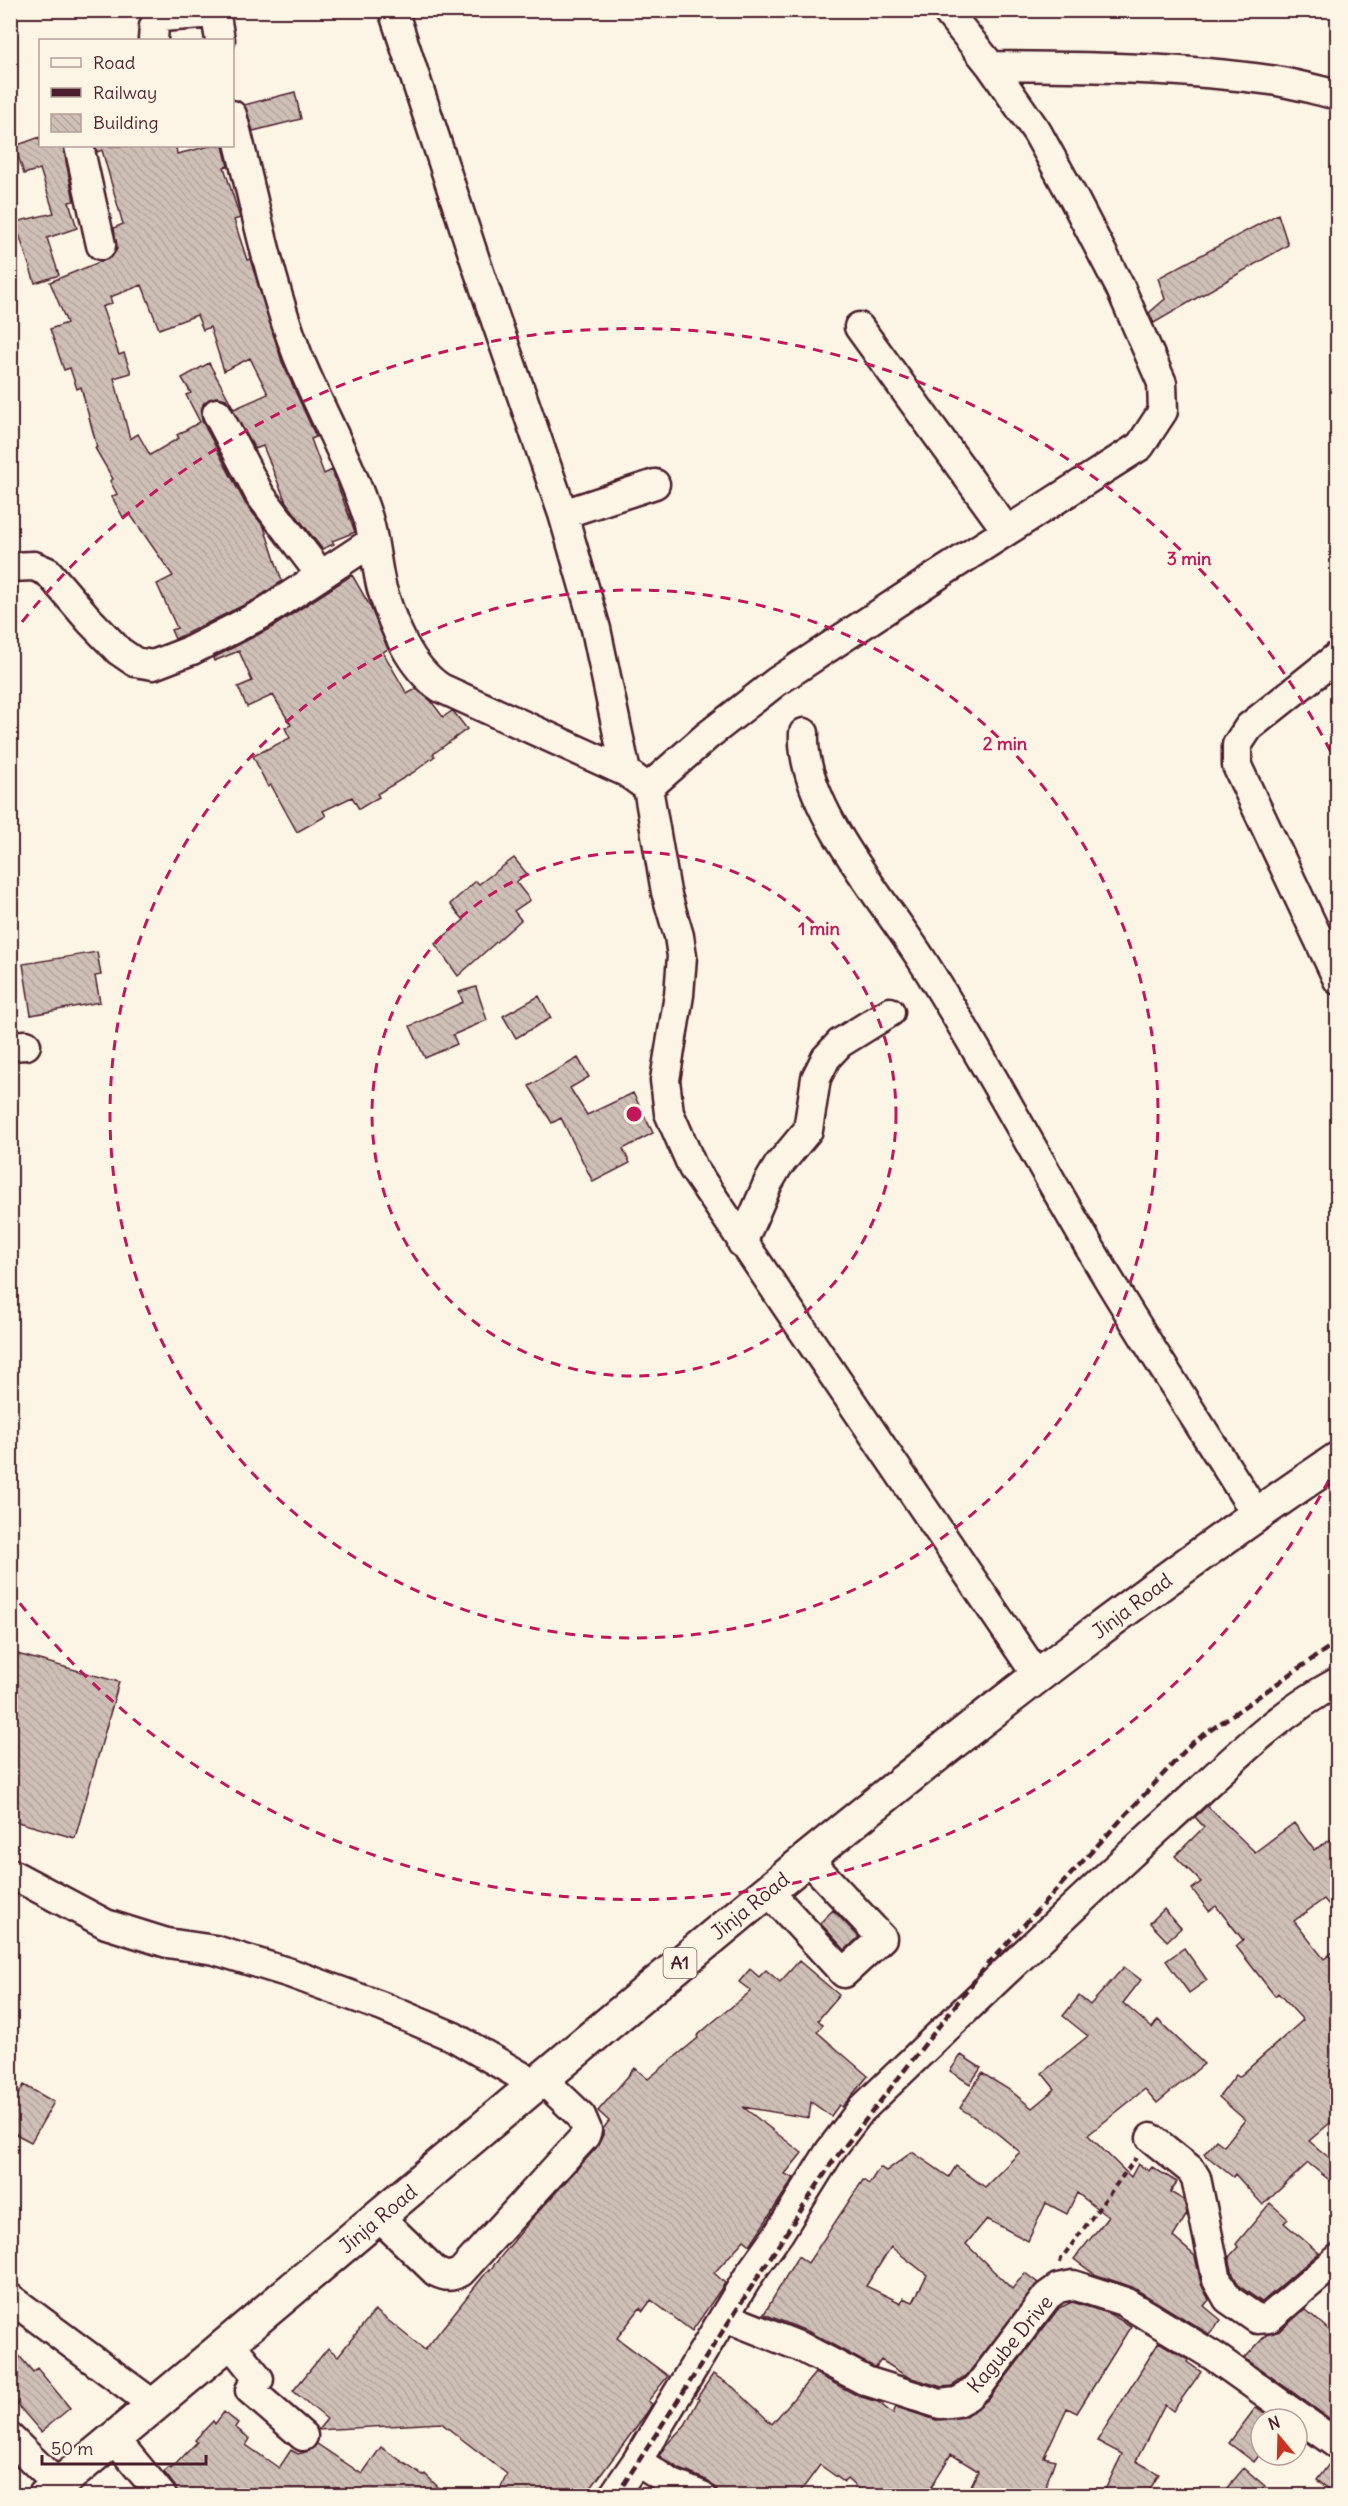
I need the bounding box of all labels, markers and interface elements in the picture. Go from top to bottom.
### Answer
legend [39,39,234,147]
text: Road [93,51,136,74]
text: Railway [93,81,157,104]
text: Building [93,111,158,134]
text: 3 min [1167,547,1212,570]
text: 2 min [983,732,1028,755]
text: 1 min [798,917,840,940]
centre of rings [624,1104,644,1124]
street label: Jinja Road [1087,1567,1177,1644]
street label: Jinja Road [705,1866,794,1945]
road number: A1 [664,1948,696,1978]
street label: Jinja Road [334,2179,422,2258]
street label: Kagube Drive [961,2290,1058,2398]
north arrow [1249,2407,1309,2467]
text: N [1266,2412,1283,2434]
scale bar [42,2428,206,2466]
text: 50 m [51,2437,93,2460]

